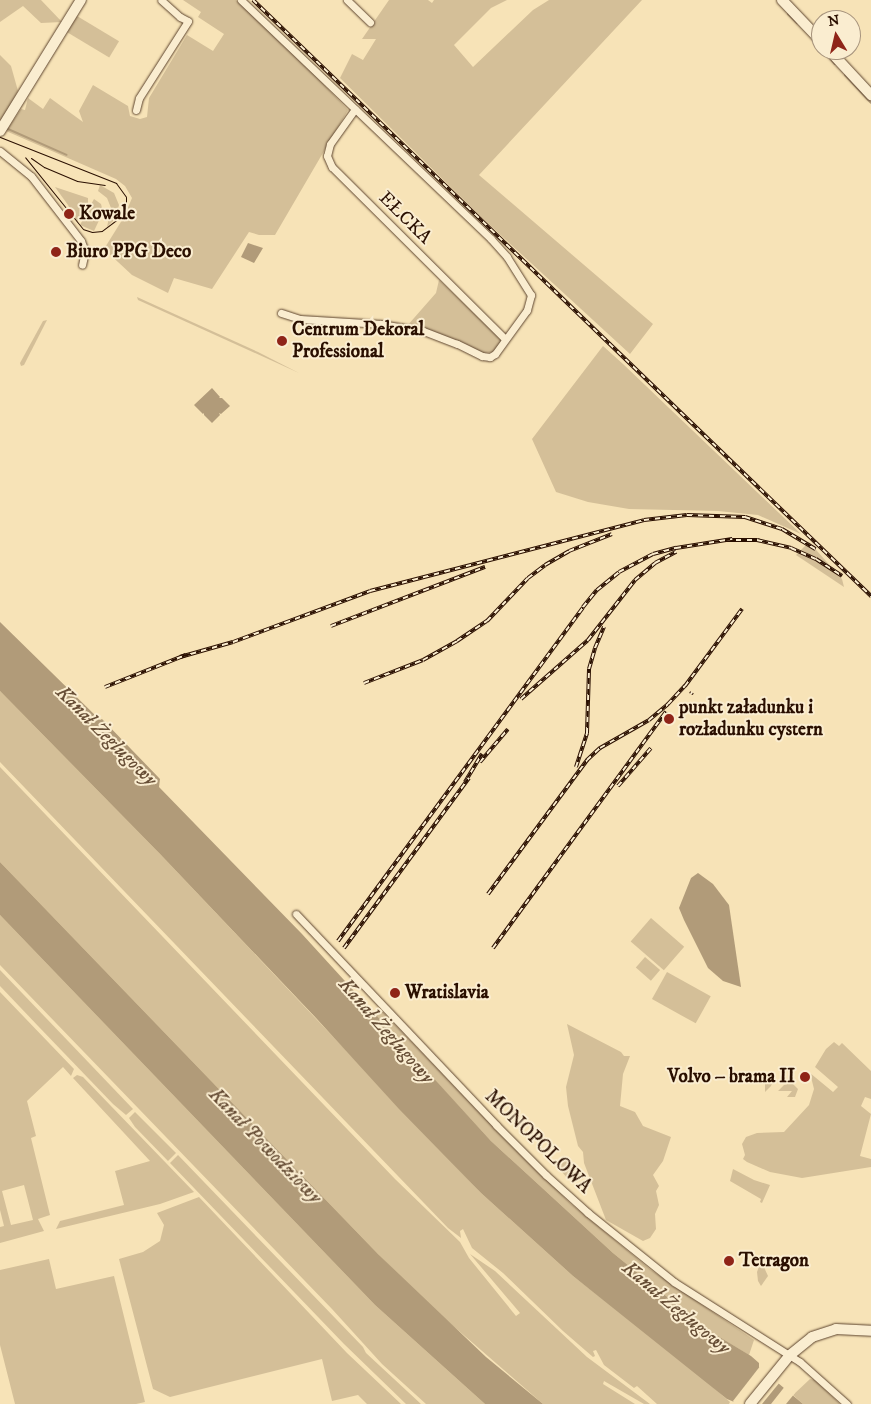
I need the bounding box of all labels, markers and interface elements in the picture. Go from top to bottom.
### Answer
north arrow [811,10,861,60]
text: N [827,11,841,31]
street label: EŁCKA [374,187,436,249]
place label: Kowale [79,203,135,225]
marker: Kowale [63,208,75,220]
place label: Biuro PPG Deco [66,241,191,263]
marker: Biuro PPG Deco [50,246,62,258]
place label: Centrum Dekoral Professional [292,319,424,363]
marker: Centrum Dekoral Professional [276,335,288,347]
water label: Kanał Żeglugowy [51,681,161,791]
place label: punkt załadunku i rozładunku cystern [679,697,823,741]
marker: punkt załadunku i rozładunku cystern [663,713,675,725]
water label: Kanał Żeglugowy [333,973,439,1089]
place label: Wratislavia [405,982,489,1004]
marker: Wratislavia [389,987,401,999]
place label: Volvo – brama II [668,1066,795,1088]
marker: Volvo – brama II [799,1071,811,1083]
water label: Kanał Powodziowy [204,1083,326,1209]
street label: MONOPOLOWA [480,1085,596,1199]
place label: Tetragon [739,1250,809,1272]
marker: Tetragon [723,1255,735,1267]
water label: Kanał Żeglugowy [617,1256,735,1360]

